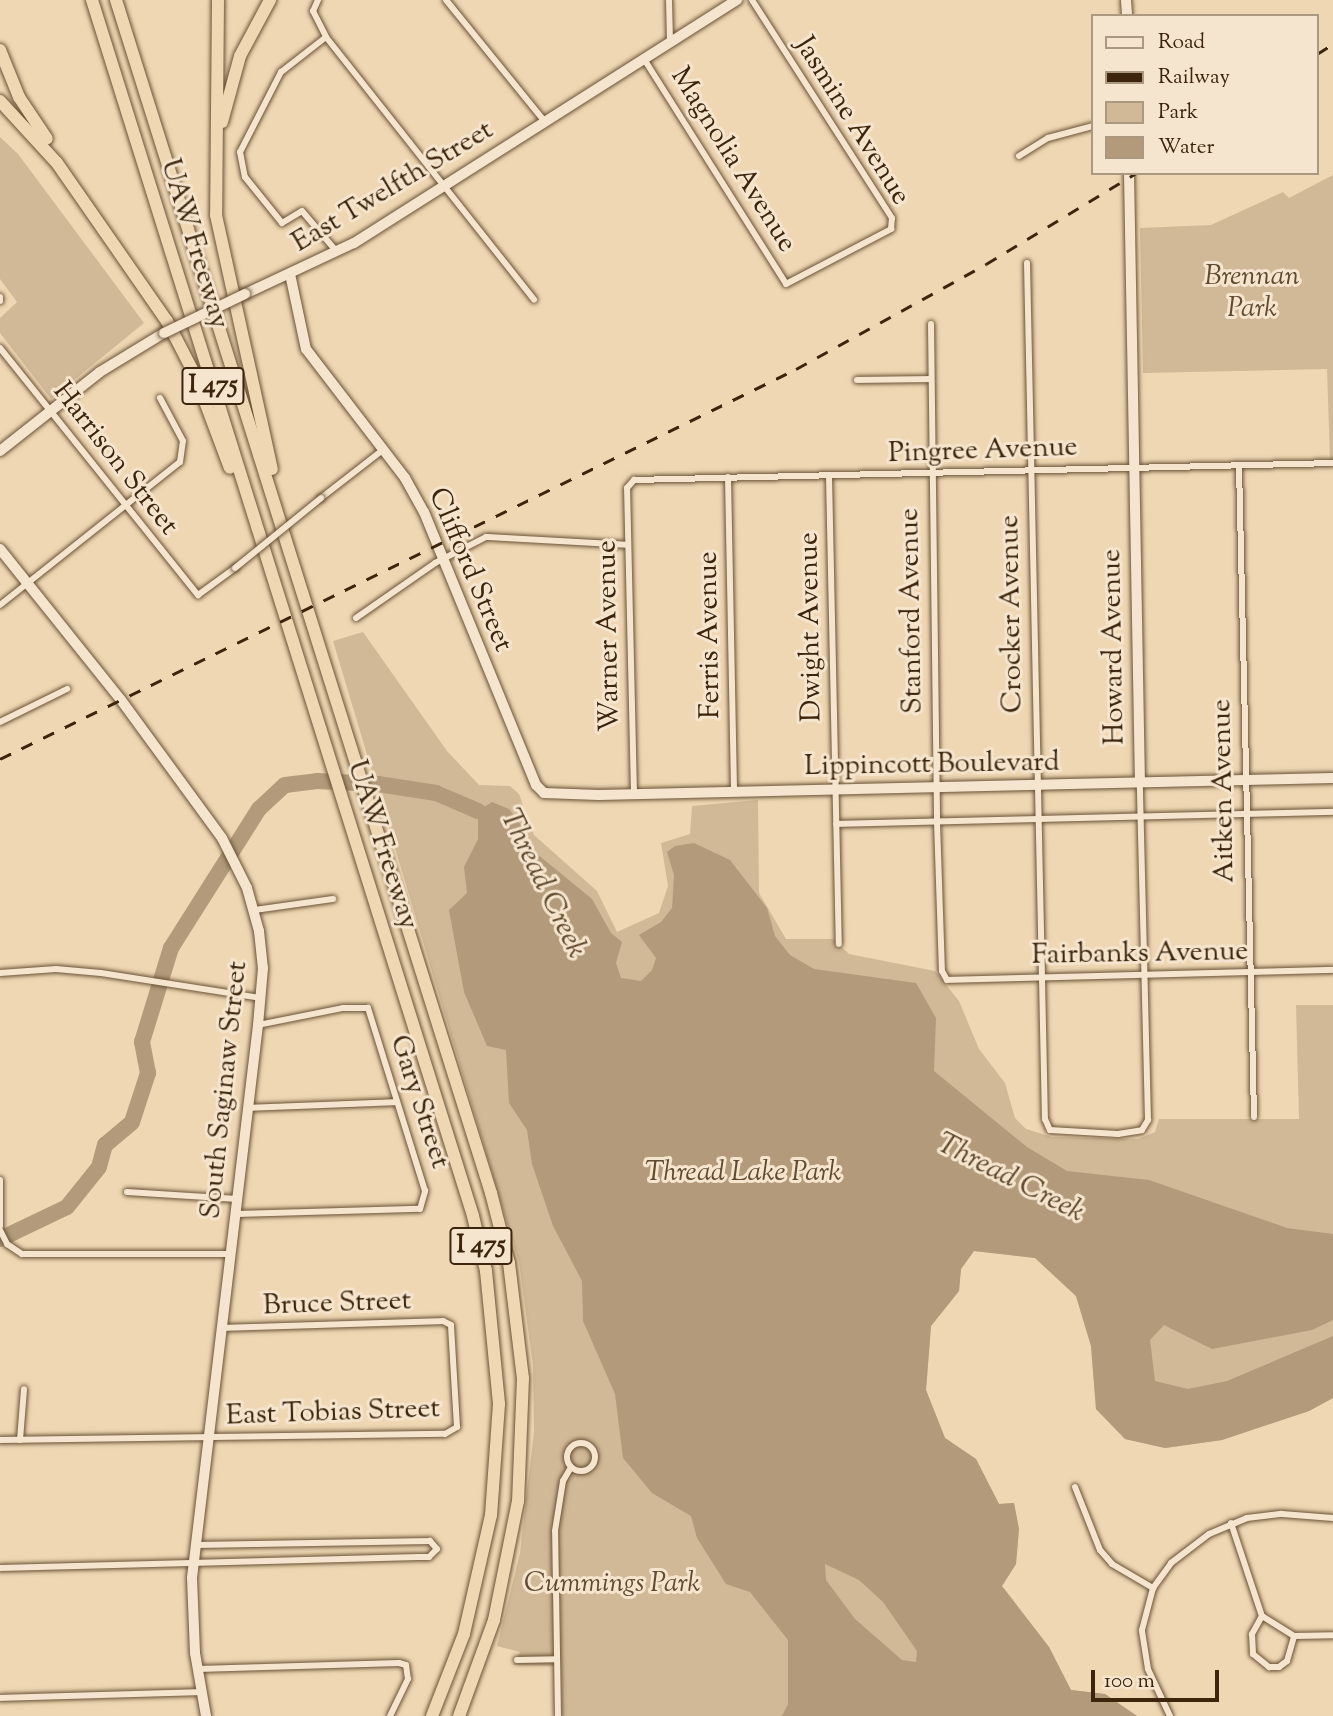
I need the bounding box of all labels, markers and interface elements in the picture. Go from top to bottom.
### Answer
legend [1092,14,1319,175]
text: Road [1158,28,1205,58]
street label: Jasmine Avenue [787,31,917,211]
street label: Magnolia Avenue [663,61,803,259]
text: Railway [1158,63,1230,93]
text: Park [1158,98,1198,128]
street label: East Twelfth Street [286,114,500,260]
text: Water [1158,133,1214,163]
street label: UAW Freeway [152,155,236,333]
park label: Brennan Park [1204,260,1300,326]
road number: I 475 [180,364,246,408]
street label: Harrison Street [45,376,185,542]
street label: Pingree Avenue [888,431,1078,471]
street label: Clifford Street [420,483,520,657]
street label: Stanford Avenue [893,508,931,714]
street label: Crocker Avenue [993,515,1031,713]
street label: Dwight Avenue [793,532,829,722]
street label: Warner Avenue [591,540,627,732]
street label: Howard Avenue [1095,549,1133,745]
street label: Ferris Avenue [692,551,728,719]
street label: Aitken Avenue [1206,699,1242,883]
street label: Lippincott Boulevard [804,746,1060,784]
street label: UAW Freeway [339,756,425,934]
water label: Thread Creek [490,804,594,964]
street label: Fairbanks Avenue [1031,935,1249,973]
street label: South Saginaw Street [195,959,255,1221]
street label: Gary Street [382,1031,456,1173]
water label: Thread Creek [930,1126,1090,1232]
park label: Thread Lake Park [645,1156,841,1190]
road number: I 475 [448,1224,514,1268]
street label: Bruce Street [262,1285,412,1323]
street label: East Tobias Street [225,1392,441,1434]
park label: Cummings Park [524,1567,700,1601]
scale bar [1095,1656,1223,1700]
text: 100 m [1104,1667,1155,1697]

